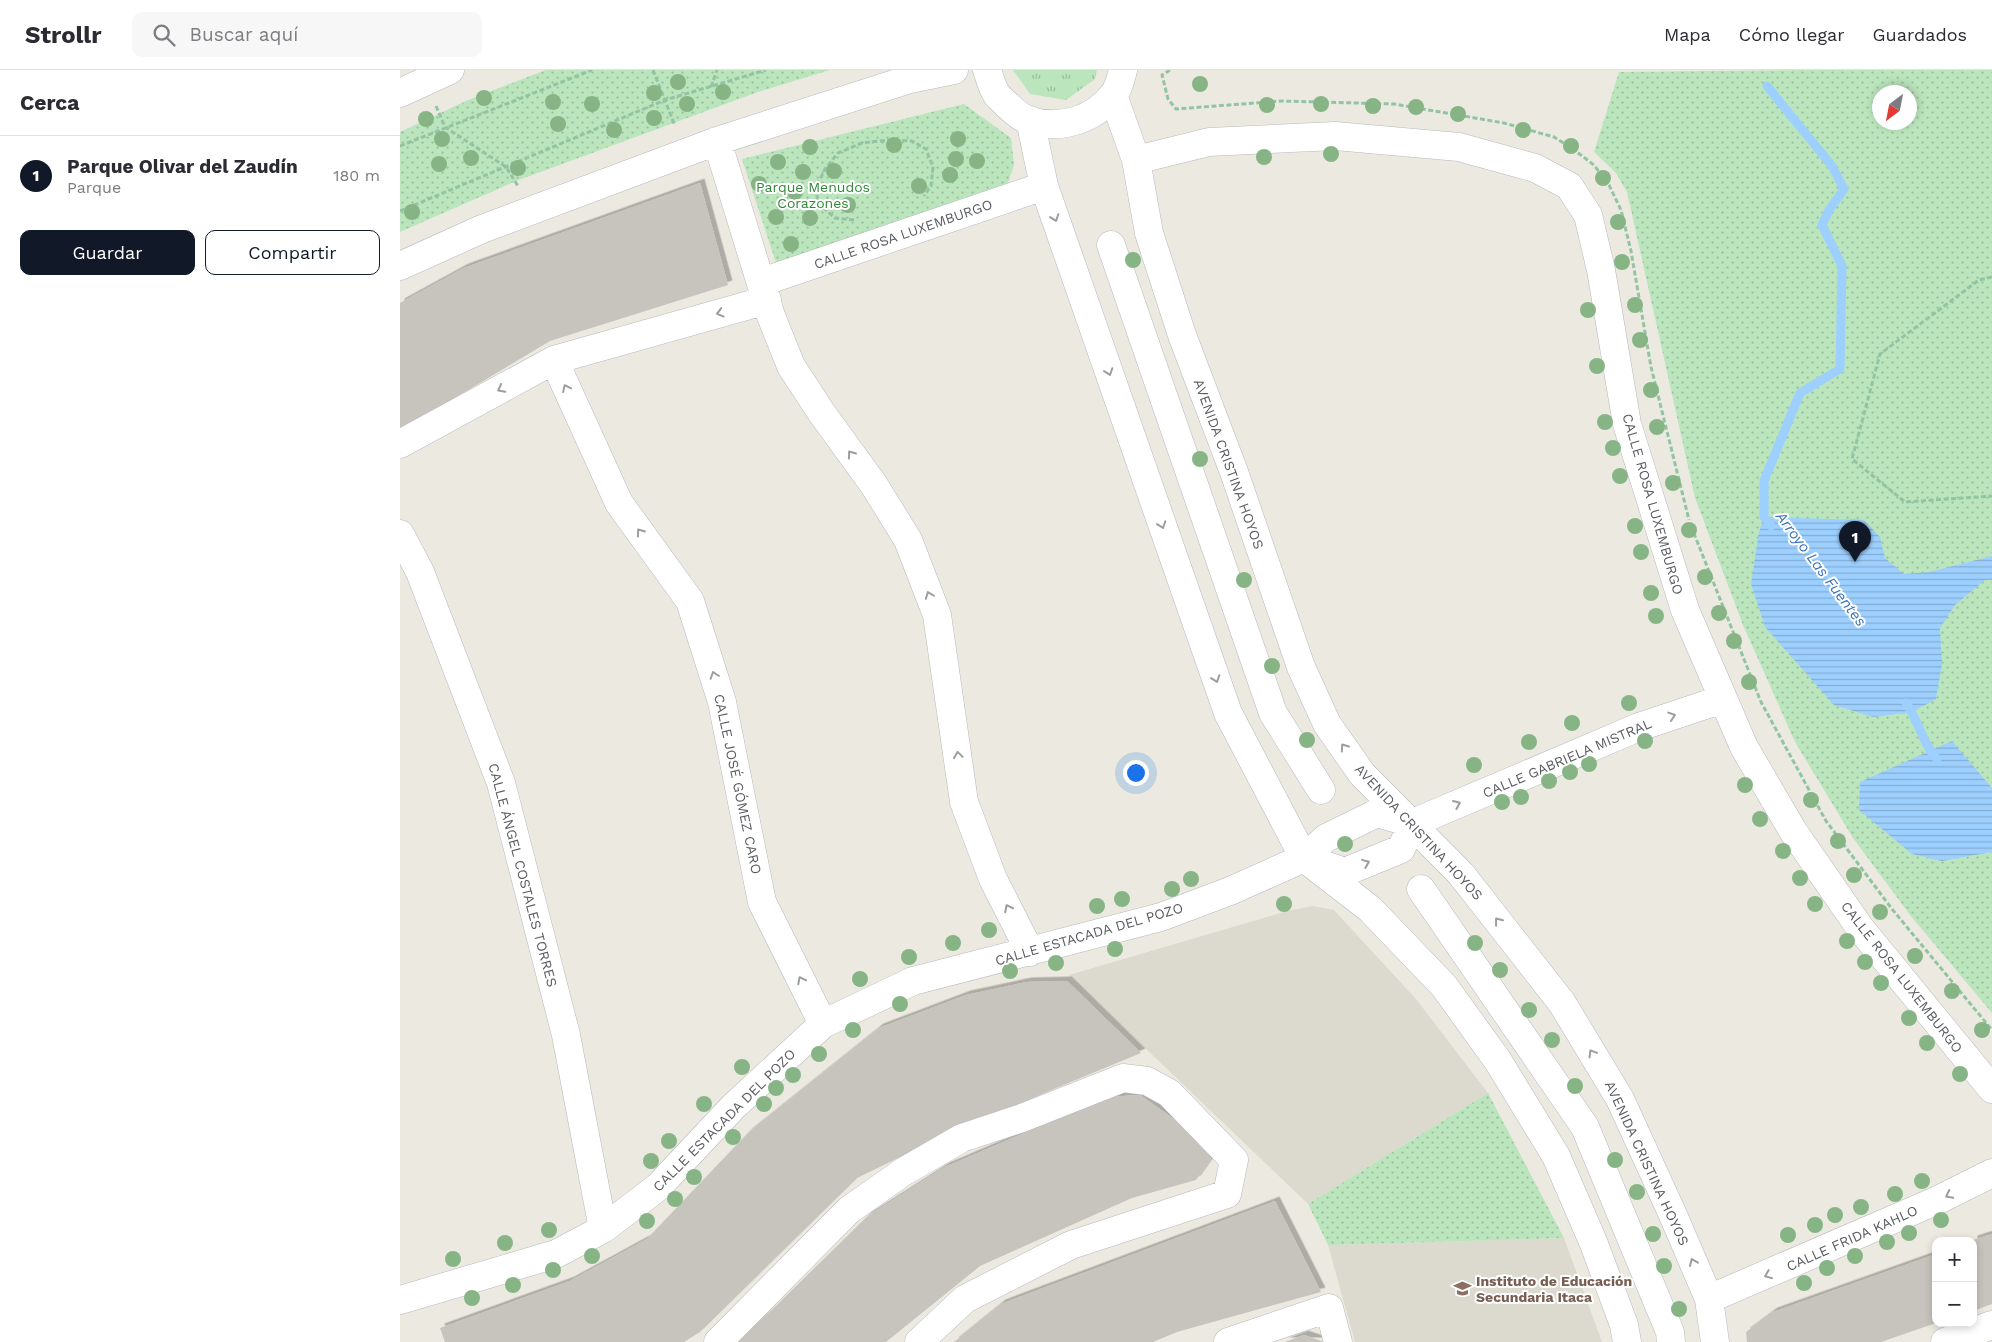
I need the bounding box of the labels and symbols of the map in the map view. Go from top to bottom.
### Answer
north arrow [1872,85,1917,130]
park label: Parque Menudos Corazones [756,179,870,211]
street label: CALLE ROSA LUXEMBURGO [812,196,994,272]
one-way arrow [1050,213,1060,222]
one-way arrow [715,307,724,318]
one-way arrow [1103,367,1113,375]
street label: AVENIDA CRISTINA HOYOS [1191,377,1267,551]
one-way arrow [497,383,506,393]
one-way arrow [562,384,573,393]
street label: CALLE ROSA LUXEMBURGO [1619,412,1687,596]
one-way arrow [848,450,857,460]
water label: Arroyo Las Fuentes [1771,507,1870,630]
one-way arrow [1156,520,1166,529]
pin: 1 [1839,521,1871,562]
one-way arrow [637,528,646,538]
one-way arrow [925,591,935,600]
one-way arrow [709,671,719,679]
one-way arrow [1210,674,1220,682]
street label: CALLE JOSÉ GÓMEZ CARO [711,693,765,875]
one-way arrow [1668,711,1676,721]
street label: CALLE GABRIELA MISTRAL [1480,715,1654,801]
one-way arrow [1341,744,1350,753]
one-way arrow [953,750,964,758]
your location [1123,760,1149,786]
street label: CALLE ÁNGEL COSTALES TORRES [485,761,561,989]
street label: AVENIDA CRISTINA HOYOS [1352,761,1486,903]
one-way arrow [1452,800,1461,811]
one-way arrow [1362,859,1370,869]
street label: CALLE ROSA LUXEMBURGO [1838,898,1966,1056]
street label: CALLE ESTACADA DEL POZO [993,899,1185,969]
one-way arrow [1004,904,1014,913]
one-way arrow [1495,917,1504,927]
one-way arrow [797,976,807,985]
street label: CALLE ESTACADA DEL POZO [649,1045,799,1195]
one-way arrow [1589,1049,1599,1058]
street label: AVENIDA CRISTINA HOYOS [1602,1078,1692,1248]
one-way arrow [1945,1189,1954,1199]
street label: CALLE FRIDA KAHLO [1784,1202,1920,1274]
one-way arrow [1688,1258,1699,1267]
one-way arrow [1764,1268,1773,1279]
place label: Instituto de Educación Secundaria Itaca [1476,1273,1632,1305]
school or university icon: Instituto de Educación Secundaria Itaca [1452,1279,1472,1299]

